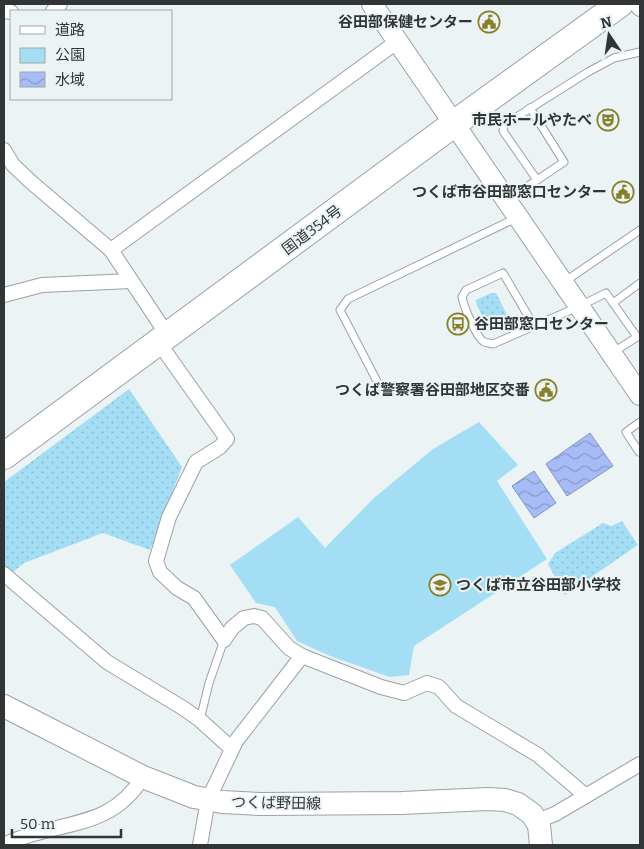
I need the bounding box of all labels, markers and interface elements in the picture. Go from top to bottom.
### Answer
legend [10,10,172,100]
public building icon: 谷田部保健センター [477,10,501,34]
north arrow [584,10,634,60]
place label: 谷田部保健センター [338,13,473,31]
text: N [599,13,614,32]
text: 道路 [55,21,85,39]
text: 公園 [55,46,85,64]
text: 水域 [55,71,85,89]
theatre icon: 市民ホールやたべ [596,108,620,132]
place label: 市民ホールやたべ [472,111,592,129]
public building icon: つくば市谷田部窓口センター [611,180,635,204]
place label: つくば市谷田部窓口センター [412,183,607,201]
street label: 国道354号 [279,202,345,258]
bus stop icon: 谷田部窓口センター [446,312,470,336]
place label: 谷田部窓口センター [474,315,609,333]
public building icon: つくば警察署谷田部地区交番 [534,378,558,402]
place label: つくば警察署谷田部地区交番 [335,381,530,399]
school or university icon: つくば市立谷田部小学校 [428,573,452,597]
place label: つくば市立谷田部小学校 [456,576,621,594]
street label: つくば野田線 [231,793,321,813]
scale bar [12,806,121,838]
text: 50 m [20,815,56,833]

